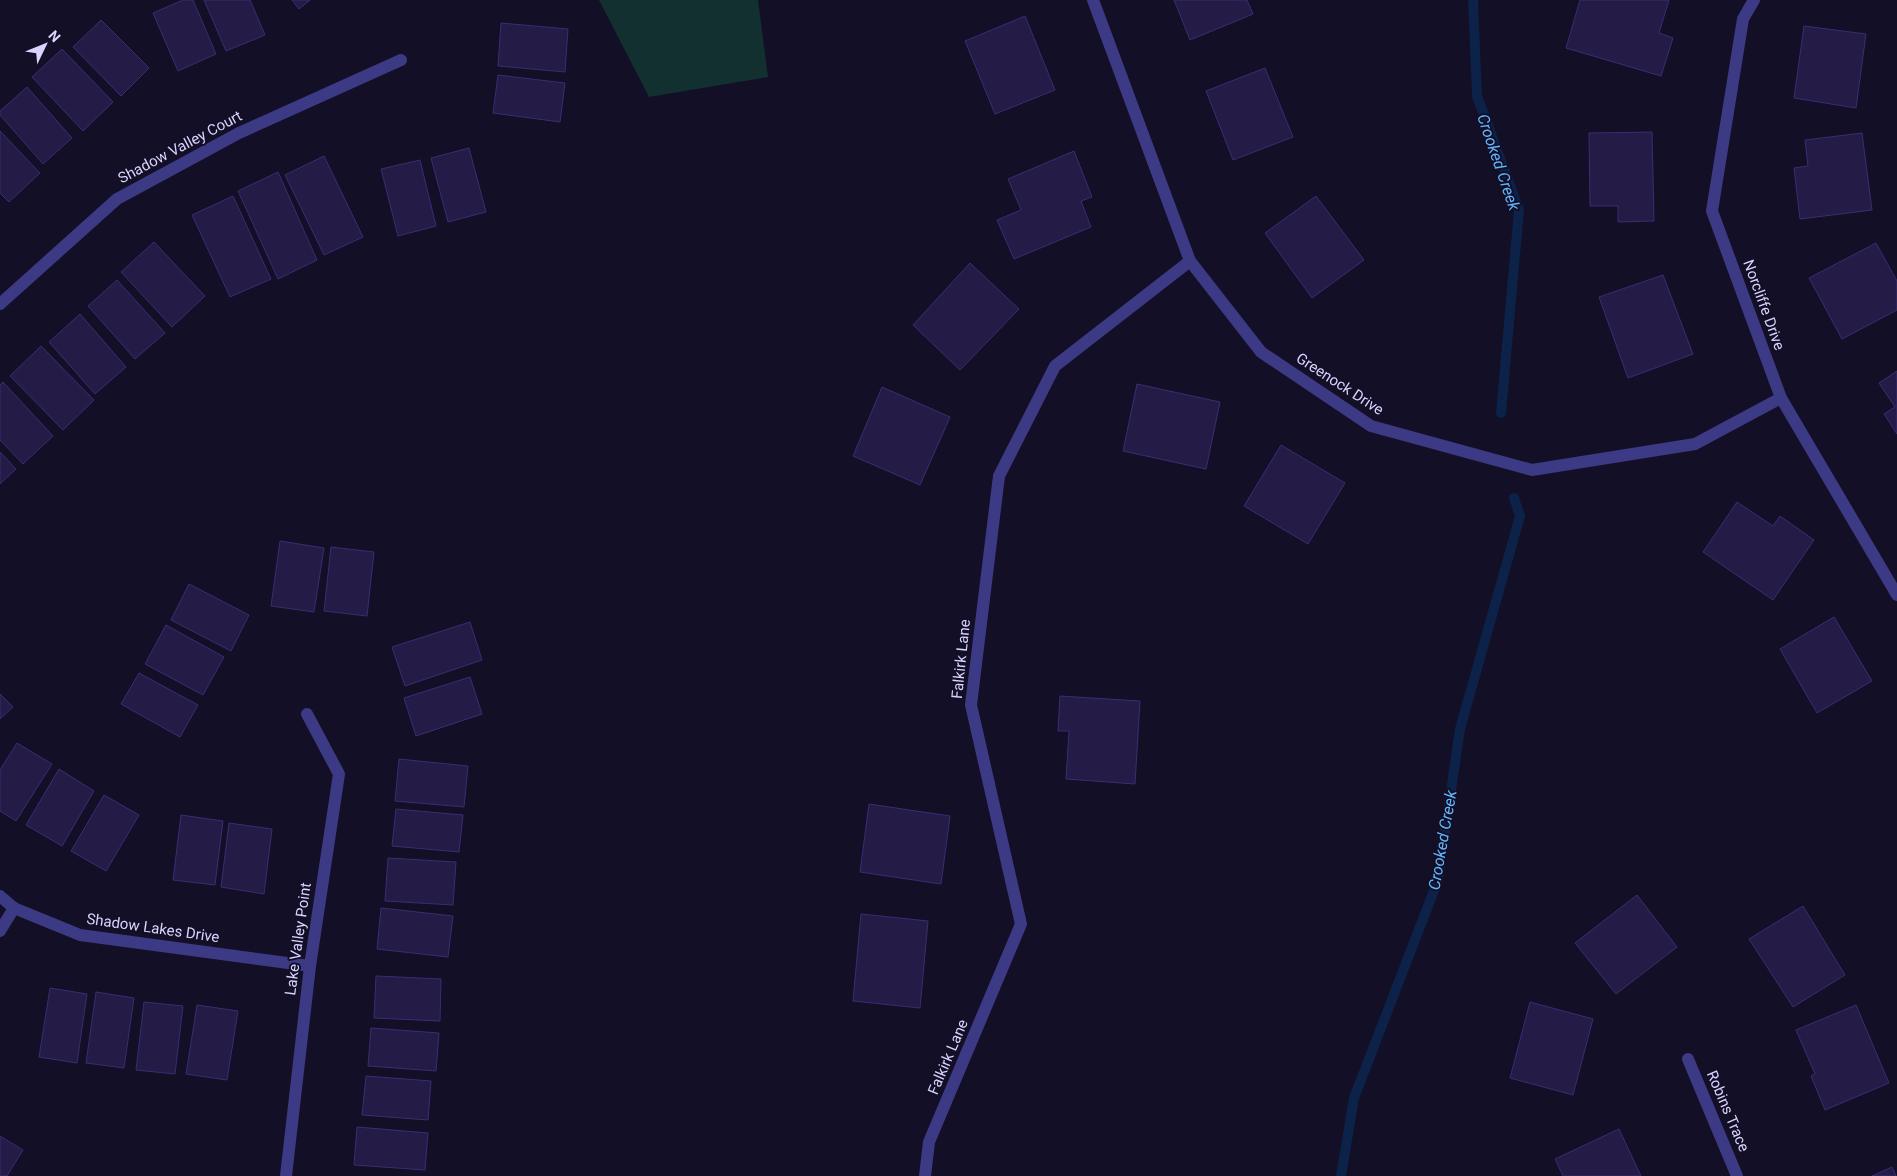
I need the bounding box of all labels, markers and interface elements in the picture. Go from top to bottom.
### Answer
north arrow [20,20,70,70]
text: N [45,27,64,45]
street label: Shadow Valley Court [115,107,245,187]
water label: Crooked Creek [1473,111,1524,214]
street label: Norcliffe Drive [1739,257,1789,353]
street label: Greenock Drive [1293,349,1387,419]
street label: Falkirk Lane [948,618,974,700]
water label: Crooked Creek [1424,788,1461,892]
street label: Lake Valley Point [281,881,315,996]
street label: Shadow Lakes Drive [85,910,221,946]
street label: Falkirk Lane [924,1017,972,1097]
street label: Robins Trace [1703,1068,1753,1154]

